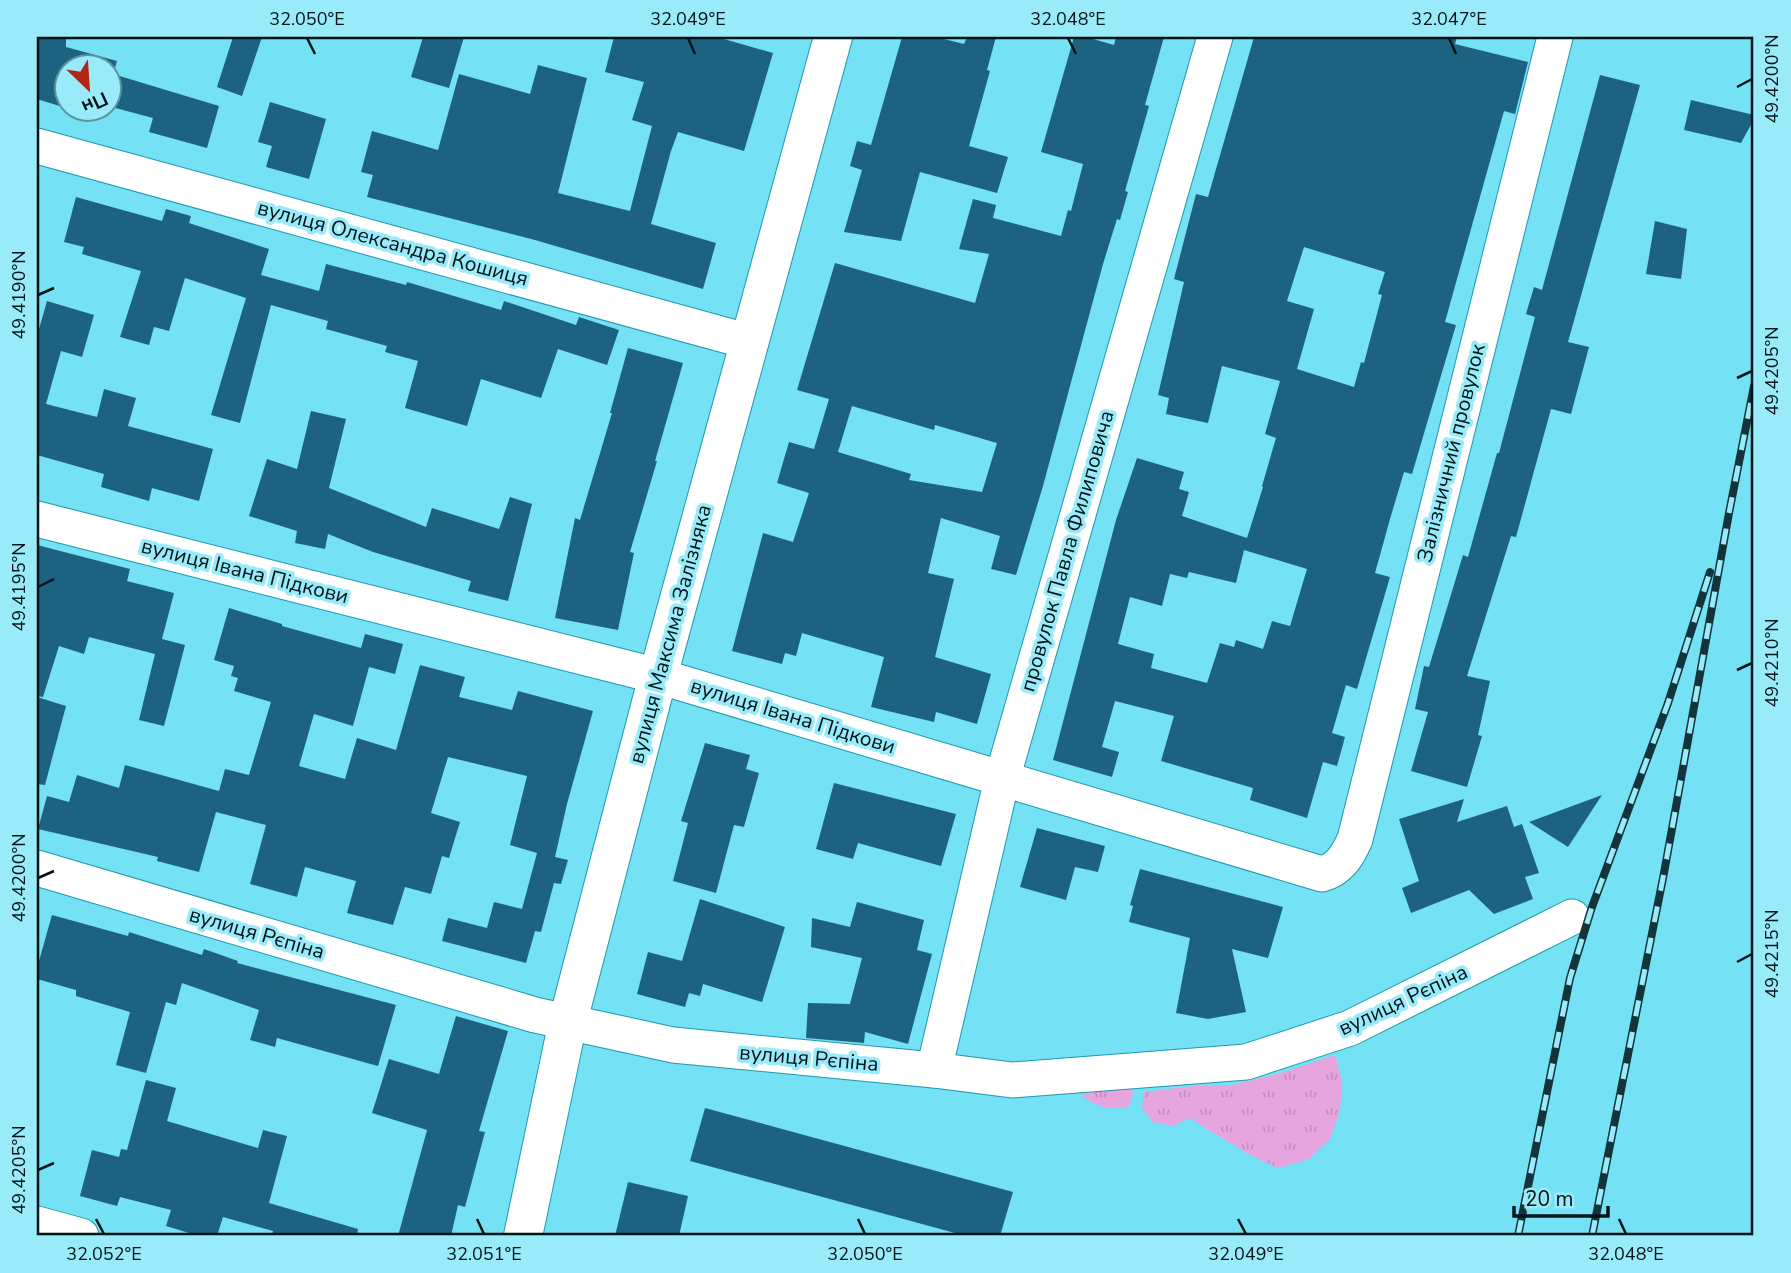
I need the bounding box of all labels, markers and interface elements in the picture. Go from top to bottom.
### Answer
text: 32.050°E [269,7,345,31]
text: 32.049°E [650,7,726,31]
text: 32.048°E [1030,7,1106,31]
text: 32.047°E [1411,7,1487,31]
text: 49.4200°N [1760,35,1784,123]
north arrow [52,52,122,122]
text: Пн [77,85,112,120]
street label: вулиця Олександра Кошиця [255,193,531,293]
text: 49.4190°N [7,251,31,339]
text: 49.4205°N [1760,327,1784,415]
street label: Залізничний провулок [1410,340,1492,565]
street label: провулок Павла Филиповича [1013,407,1121,695]
street label: вулиця Максима Залізняка [622,501,718,767]
street label: вулиця Івана Підкови [138,532,352,610]
text: 49.4195°N [7,543,31,631]
text: 49.4210°N [1760,619,1784,707]
street label: вулиця Івана Підкови [687,672,899,760]
text: 49.4200°N [7,834,31,922]
street label: вулиця Рєпіна [186,900,328,966]
text: 49.4215°N [1760,910,1784,998]
street label: вулиця Рєпіна [1334,958,1472,1042]
street label: вулиця Рєпіна [738,1038,880,1078]
text: 49.4205°N [7,1126,31,1214]
scale bar [1514,1175,1609,1219]
text: 20 m [1525,1185,1574,1213]
text: 32.052°E [66,1242,142,1266]
text: 32.051°E [446,1242,522,1266]
text: 32.050°E [827,1242,903,1266]
text: 32.049°E [1208,1242,1284,1266]
text: 32.048°E [1588,1242,1664,1266]

